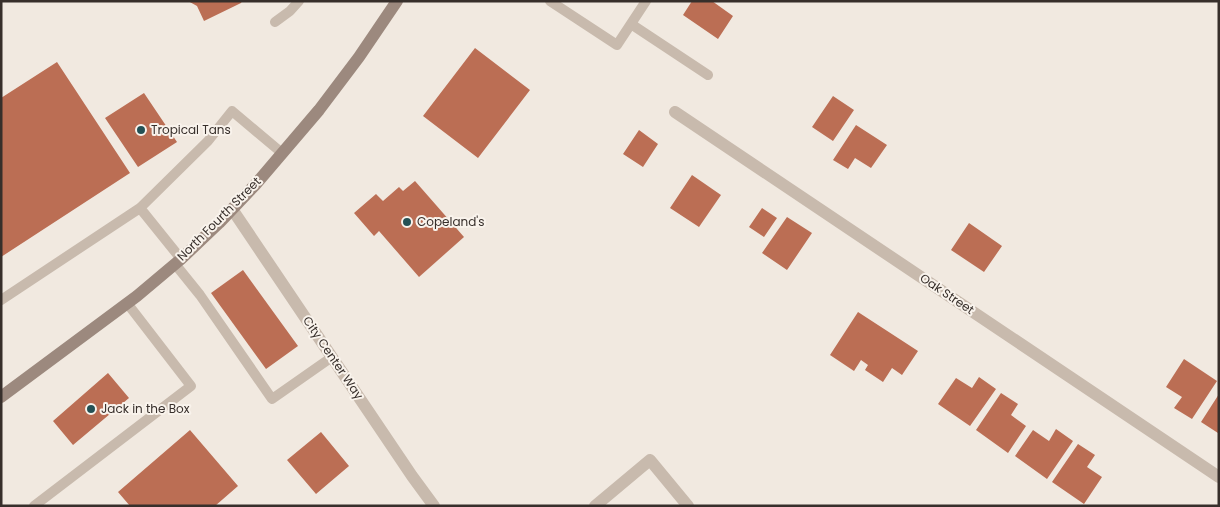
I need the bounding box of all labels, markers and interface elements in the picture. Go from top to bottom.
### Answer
place label: Tropical Tans [151,121,231,138]
marker: Tropical Tans [135,124,147,136]
street label: North Fourth Street [173,173,264,264]
place label: Copeland's [417,213,485,230]
marker: Copeland's [401,216,413,228]
street label: Oak Street [917,269,978,318]
street label: City Center Way [299,313,368,403]
place label: Jack in the Box [101,400,190,417]
marker: Jack in the Box [85,403,97,415]

